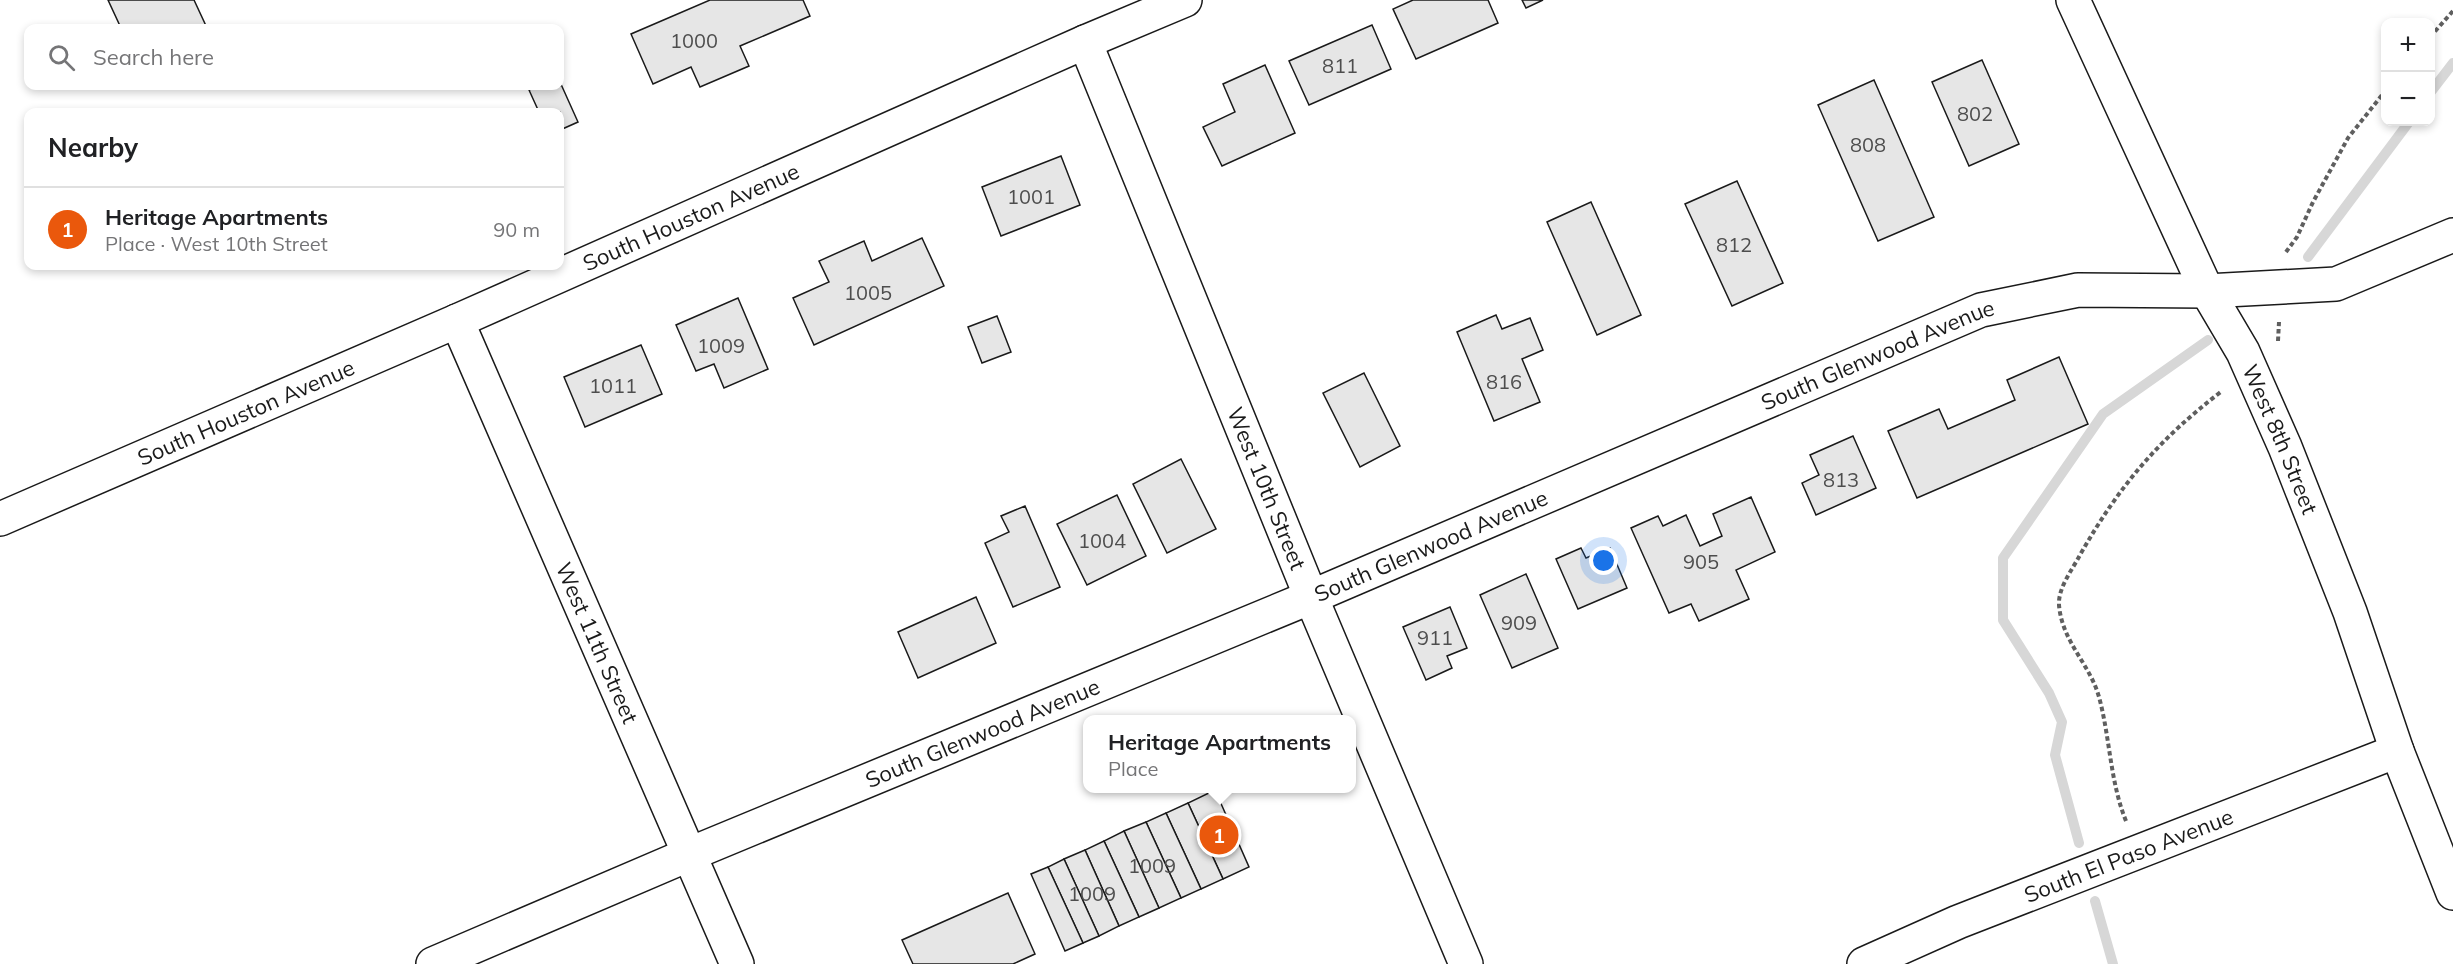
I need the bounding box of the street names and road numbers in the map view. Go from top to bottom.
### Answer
street label: South Houston Avenue [578,157,803,277]
street label: South Glenwood Avenue [1757,294,1997,417]
street label: South Houston Avenue [133,353,359,472]
street label: West 8th Street [2236,360,2324,518]
street label: West 10th Street [1221,403,1312,574]
street label: South Glenwood Avenue [1310,483,1552,608]
street label: West 11th Street [550,558,645,728]
street label: South Glenwood Avenue [861,672,1104,794]
street label: South El Paso Avenue [2020,802,2237,909]

